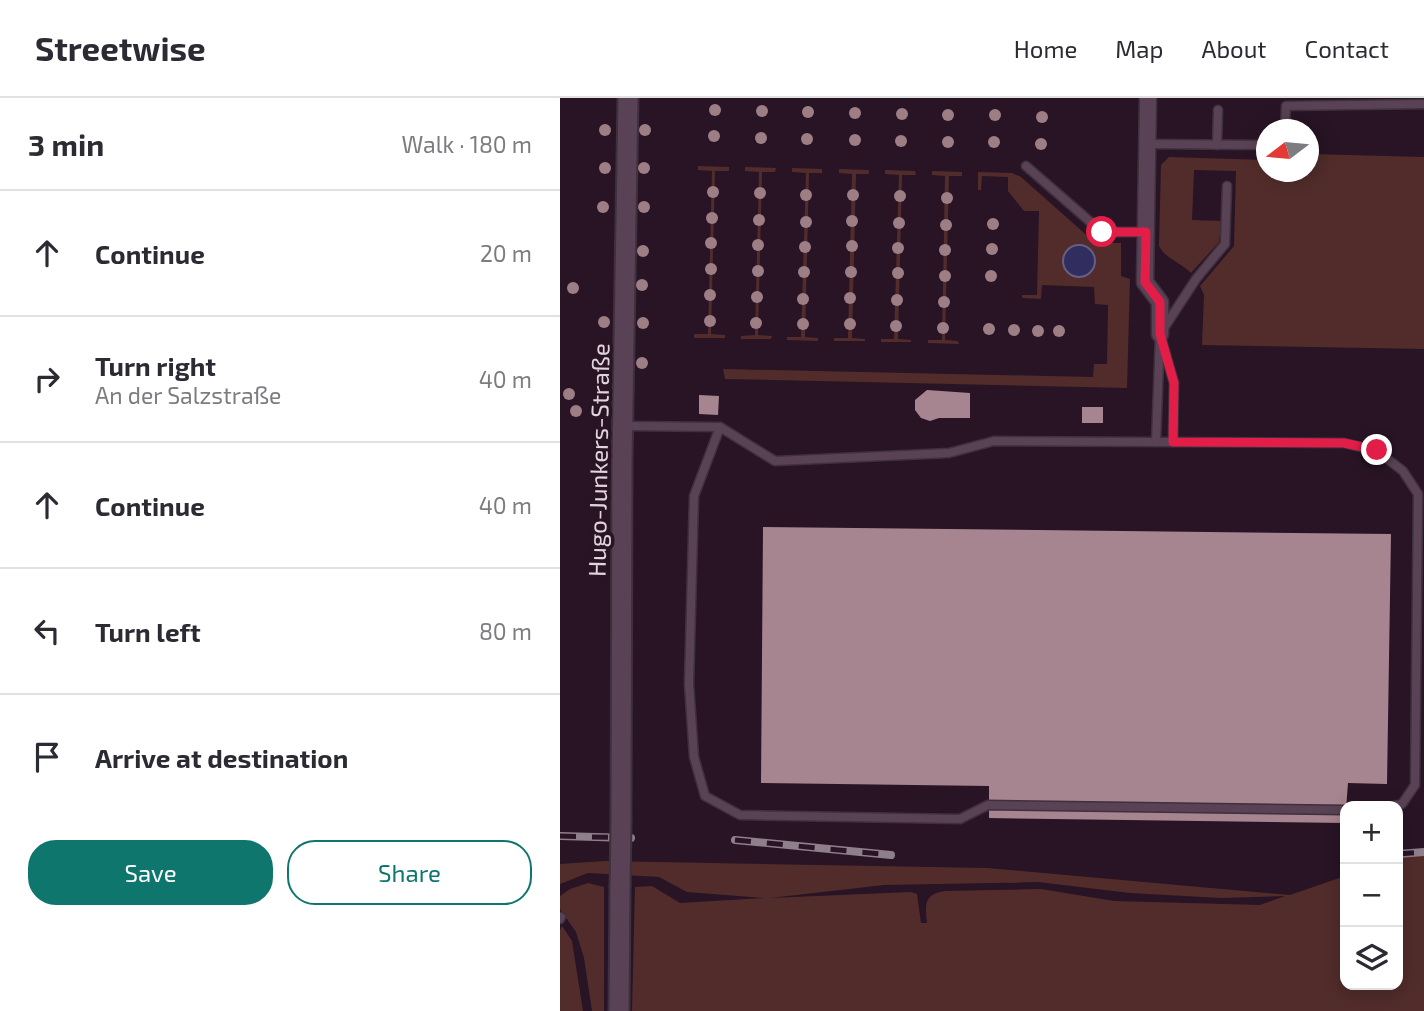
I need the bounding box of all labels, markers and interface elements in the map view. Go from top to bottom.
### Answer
text: Streetwise [35,28,206,68]
text: Home [1014,34,1077,63]
text: Map [1115,34,1163,63]
text: About [1201,34,1267,63]
text: Contact [1305,34,1389,63]
north arrow [1256,119,1319,182]
text: 3 min [28,126,104,162]
text: Walk · 180 m [402,130,532,158]
route start [1086,216,1117,247]
icon: ahead [28,234,66,272]
text: Continue [95,238,205,269]
text: 20 m [480,239,532,267]
street label: Hugo-Junkers-Straße [581,343,615,577]
text: Turn right [95,350,216,381]
icon: right [28,360,66,398]
text: 40 m [479,365,532,393]
text: An der Salzstraße [95,381,281,409]
route end [1361,434,1392,465]
icon: ahead [28,486,66,524]
text: Continue [95,490,205,521]
text: 40 m [479,491,532,519]
icon: left [28,612,66,650]
text: Turn left [95,616,201,647]
text: 80 m [479,617,532,645]
icon: arrive [28,738,66,776]
text: Arrive at destination [95,742,348,773]
map controls [1340,801,1403,990]
button: + [1340,801,1403,864]
button: Save [28,840,273,905]
button: Share [287,840,532,905]
button: − [1340,864,1403,927]
button: layers [1340,927,1403,990]

